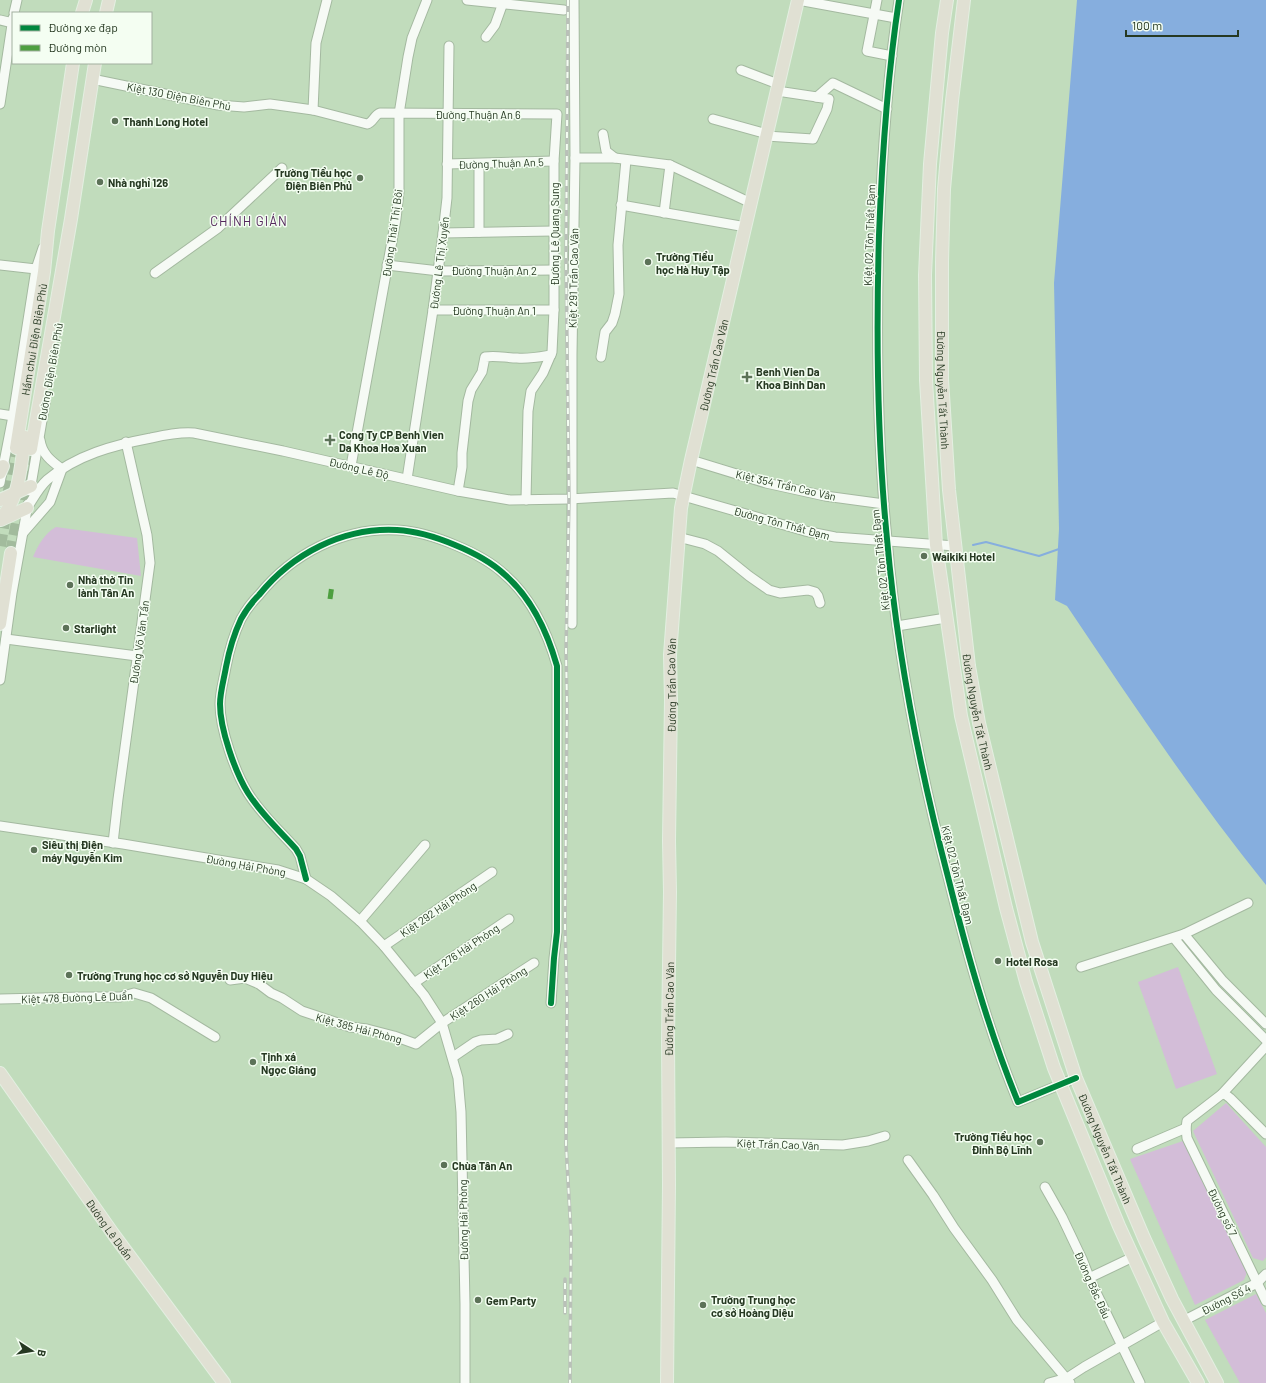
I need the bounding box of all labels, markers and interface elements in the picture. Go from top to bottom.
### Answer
legend [12,12,152,64]
scale bar [1126,12,1238,38]
text: 100 m [1132,18,1162,32]
text: Đường xe đạp [48,20,118,34]
text: Đường mòn [48,40,107,54]
street label: Kiệt 130 Điện Biên Phủ [126,80,232,112]
street label: Đường Thuận An 6 [435,108,521,121]
place label: Thanh Long Hotel [123,115,208,128]
marker: Thanh Long Hotel [110,116,120,126]
street label: Đường Thuận An 5 [458,155,544,171]
place label: Trường Tiểu học Điện Biên Phủ [274,166,352,193]
marker: Trường Tiểu học Điện Biên Phủ [355,173,365,183]
place label: Nhà nghỉ 126 [108,176,168,189]
marker: Nhà nghỉ 126 [95,177,105,187]
street label: Đường Lê Quang Sung [548,182,561,286]
street label: Kiệt 02 Tôn Thất Đạm [861,184,877,286]
street label: Đường Thái Thị Bôi [379,188,405,278]
district label: CHÍNH GIÁN [210,213,288,229]
street label: Đường Lê Thị Xuyến [427,216,451,310]
street label: Kiệt 291 Trần Cao Vân [566,228,580,328]
place label: Trường Tiểu học Hà Huy Tập [656,250,730,276]
marker: Trường Tiểu học Hà Huy Tập [643,257,653,267]
street label: Đường Thuận An 2 [451,264,537,277]
street label: Hầm chui Điện Biên Phủ [18,282,49,396]
street label: Đường Thuận An 1 [452,304,536,317]
street label: Đường Trần Cao Vân [696,317,730,413]
street label: Đường Điện Biên Phủ [35,322,65,422]
street label: Đường Nguyễn Tất Thành [935,330,953,450]
place label: Benh Vien Da Khoa Binh Dan [756,365,825,391]
marker: Benh Vien Da Khoa Binh Dan [741,371,753,383]
place label: Cong Ty CP Benh Vien Da Khoa Hoa Xuan [339,428,444,454]
marker: Cong Ty CP Benh Vien Da Khoa Hoa Xuan [324,434,336,446]
street label: Đường Lê Độ [328,455,390,481]
street label: Kiệt 354 Trần Cao Vân [735,467,837,503]
street label: Đường Tôn Thất Đạm [733,504,831,542]
street label: Kiệt 02 Tôn Thất Đạm [868,509,892,611]
place label: Waikiki Hotel [932,550,995,563]
marker: Waikiki Hotel [919,551,929,561]
place label: Nhà thờ Tin lành Tân An [78,573,134,599]
marker: Nhà thờ Tin lành Tân An [65,580,75,590]
street label: Đường Võ Văn Tần [127,599,151,685]
place label: Starlight [74,622,117,635]
marker: Starlight [61,623,71,633]
street label: Đường Trần Cao Vân [663,637,678,732]
street label: Đường Nguyễn Tất Thành [961,652,997,771]
street label: Kiệt 02 Tôn Thất Đạm [939,824,977,926]
place label: Siêu thị Điện máy Nguyễn Kim [42,838,122,864]
marker: Siêu thị Điện máy Nguyễn Kim [29,845,39,855]
street label: Đường Hải Phòng [205,852,287,878]
street label: Kiệt 292 Hải Phòng [397,879,479,939]
street label: Kiệt 276 Hải Phòng [421,921,501,981]
place label: Hotel Rosa [1006,955,1058,968]
marker: Hotel Rosa [993,956,1003,966]
street label: Đường Trần Cao Vân [661,962,676,1056]
street label: Kiệt 260 Hải Phòng [447,963,529,1023]
place label: Trường Trung học cơ sở Nguyễn Duy Hiệu [77,969,273,983]
marker: Trường Trung học cơ sở Nguyễn Duy Hiệu [64,970,74,980]
street label: Kiệt 478 Đường Lê Duẩn [21,989,133,1005]
street label: Kiệt 385 Hải Phòng [314,1010,404,1046]
place label: Tịnh xá Ngọc Giáng [261,1050,316,1076]
marker: Tịnh xá Ngọc Giáng [248,1057,258,1067]
street label: Đường Nguyễn Tất Thành [1077,1091,1135,1206]
place label: Trường Tiểu học Đinh Bộ Lĩnh [954,1130,1032,1156]
street label: Kiệt Trần Cao Vân [736,1136,820,1152]
marker: Trường Tiểu học Đinh Bộ Lĩnh [1035,1137,1045,1147]
place label: Chùa Tân An [452,1159,512,1172]
marker: Chùa Tân An [439,1160,449,1170]
street label: Đường Hải Phòng [456,1179,470,1261]
street label: Đường số 7 [1206,1186,1240,1238]
street label: Đường Lê Duẩn [84,1196,136,1262]
street label: Đường Bắc Đẩu [1072,1249,1114,1321]
street label: Đường Số 4 [1199,1281,1253,1317]
place label: Trường Trung học cơ sở Hoàng Diệu [711,1293,796,1320]
place label: Gem Party [486,1294,537,1307]
marker: Gem Party [473,1295,483,1305]
marker: Trường Trung học cơ sở Hoàng Diệu [698,1300,708,1310]
north arrow [12,1331,52,1371]
text: B [35,1348,49,1358]

